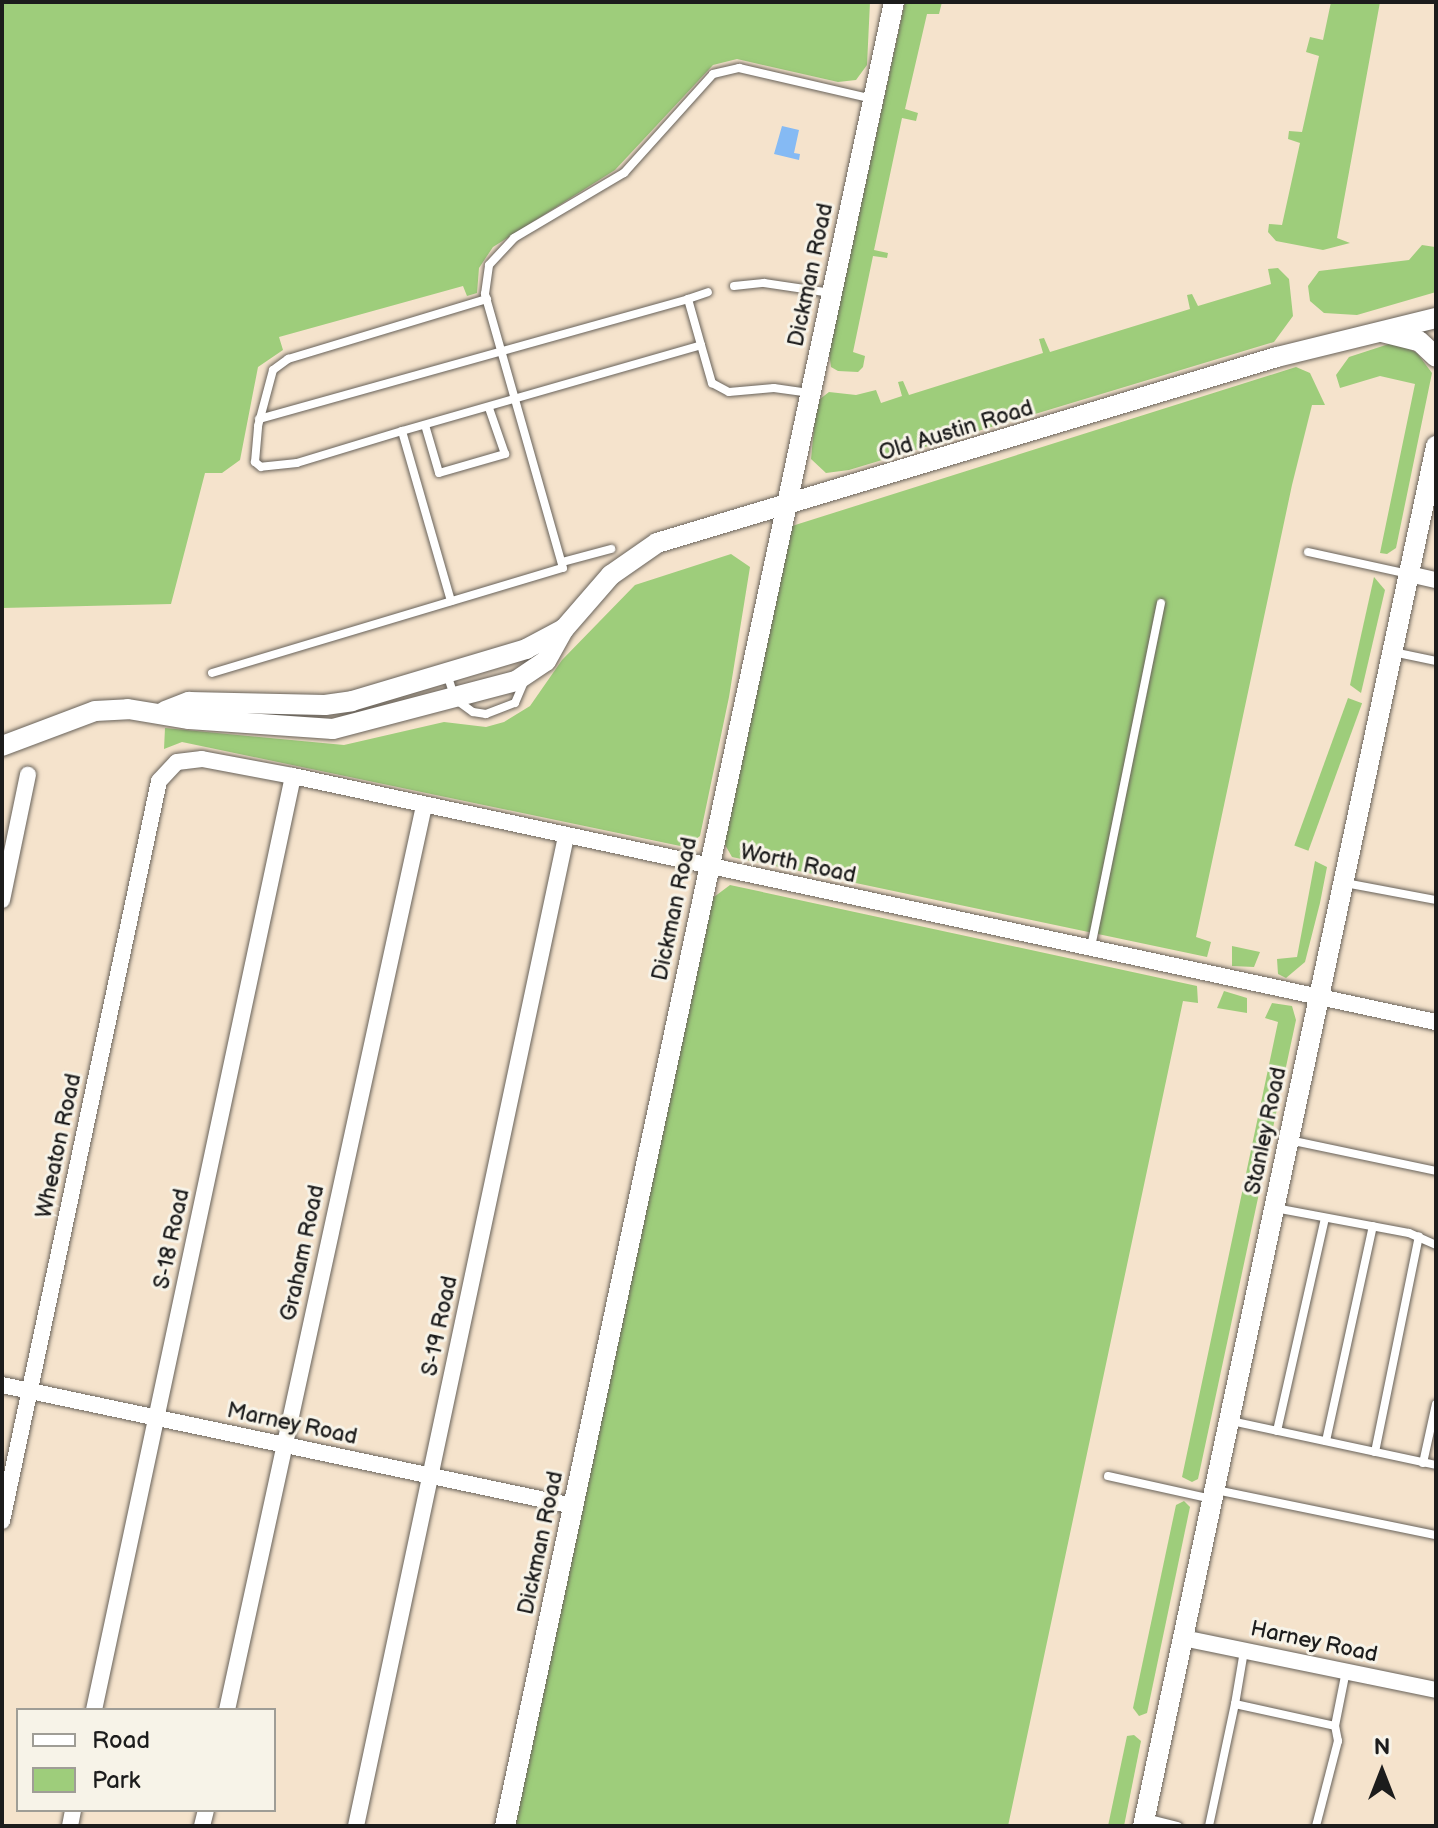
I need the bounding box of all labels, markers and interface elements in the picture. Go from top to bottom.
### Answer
street label: Dickman Road [783,201,839,349]
street label: Old Austin Road [876,395,1036,467]
street label: Dickman Road [647,835,703,983]
street label: Worth Road [738,839,858,889]
street label: Stanley Road [1239,1064,1293,1198]
street label: Wheaton Road [31,1071,87,1221]
street label: Graham Road [276,1183,330,1323]
street label: S-18 Road [149,1186,195,1292]
street label: S-19 Road [417,1274,463,1378]
street label: Marney Road [224,1397,360,1451]
street label: Dickman Road [513,1469,569,1617]
street label: Harney Road [1247,1615,1381,1669]
legend [16,1708,276,1812]
text: Road [92,1726,150,1755]
north arrow [1342,1732,1422,1812]
text: N [1374,1734,1390,1761]
text: Park [92,1766,140,1795]

